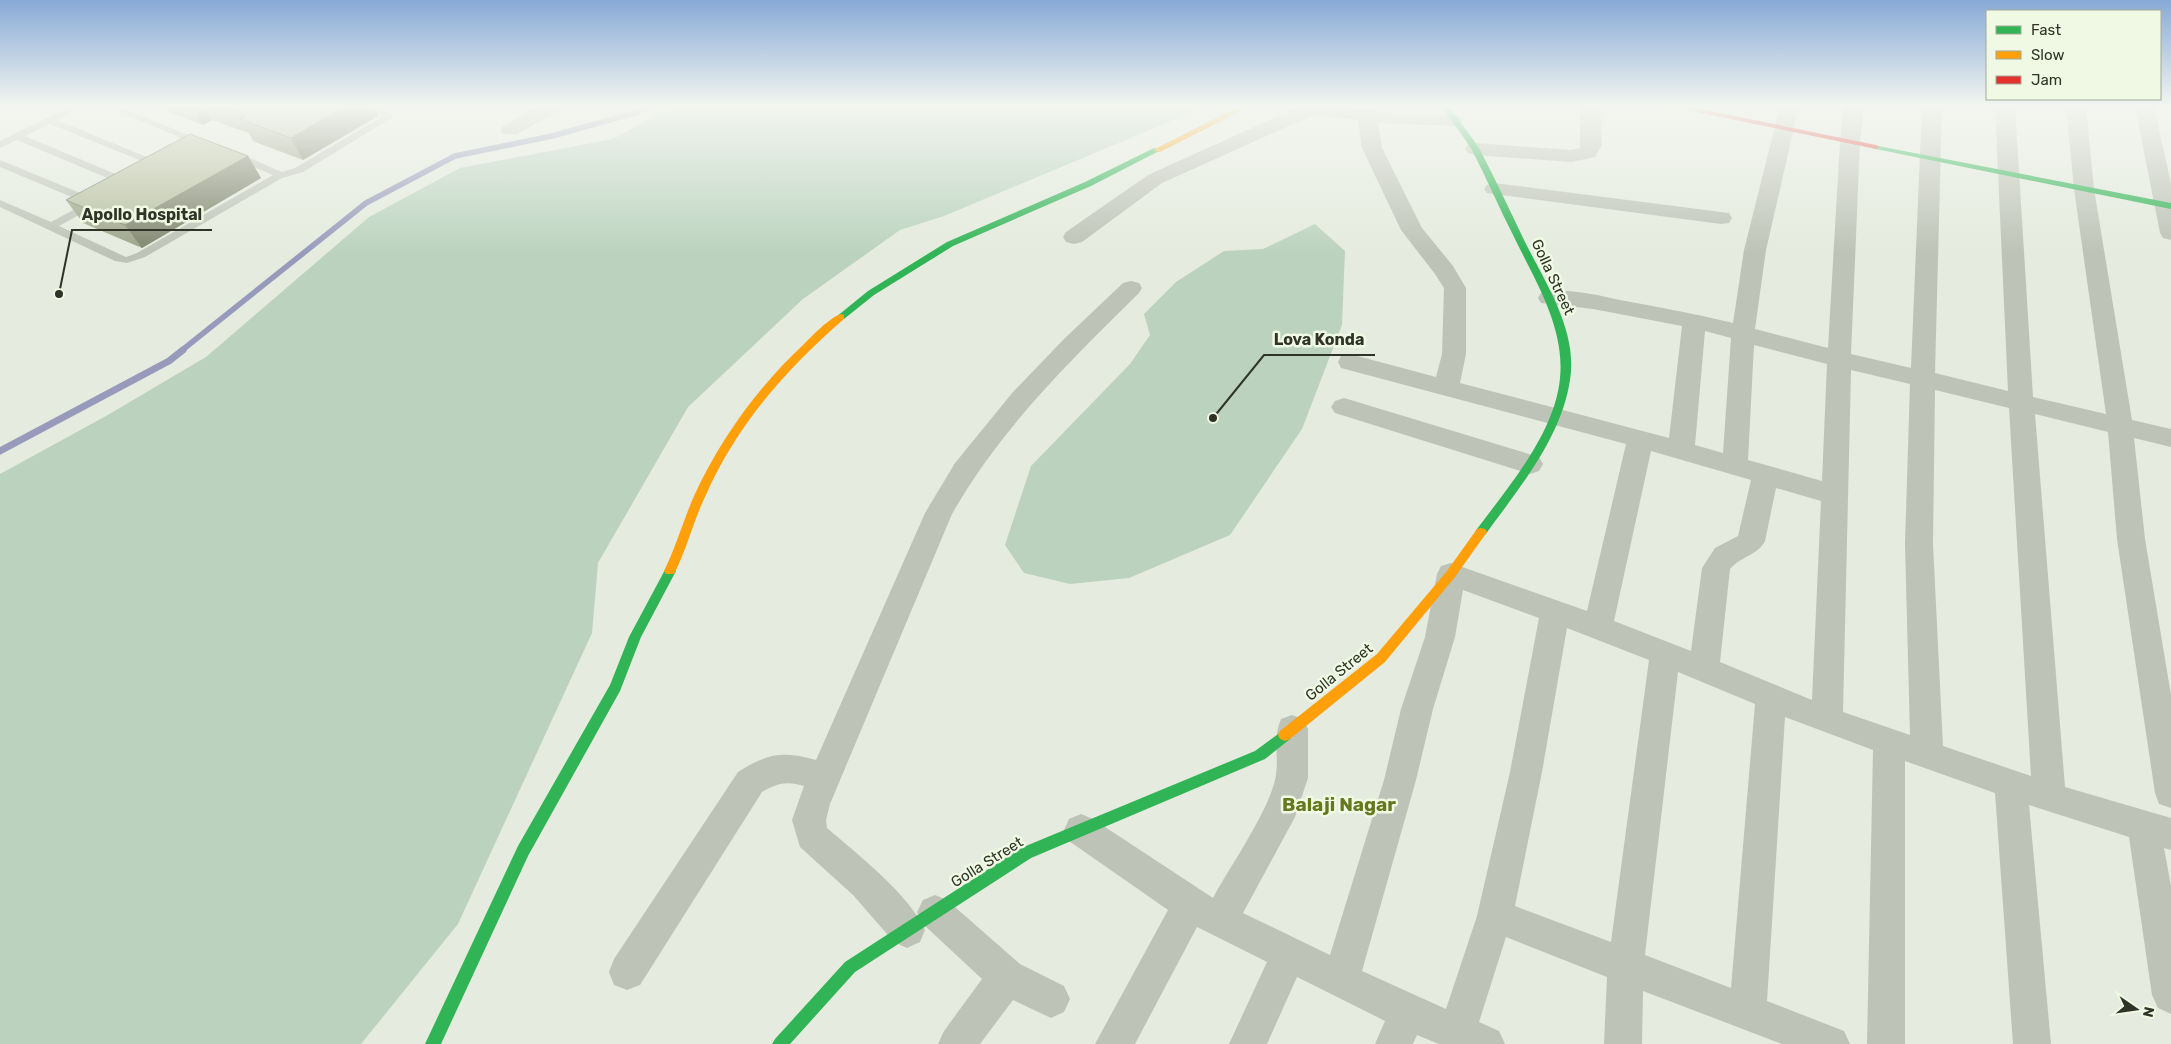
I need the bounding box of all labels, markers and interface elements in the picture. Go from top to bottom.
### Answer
legend [1986,10,2161,100]
text: Fast [2031,21,2061,39]
text: Slow [2031,46,2064,64]
text: Jam [2031,71,2062,89]
callout: Apollo Hospital [72,199,212,230]
text: Apollo Hospital [82,205,202,224]
street label: Golla Street [1528,236,1578,318]
callout: Lova Konda [1264,324,1375,355]
text: Lova Konda [1274,330,1364,349]
street label: Golla Street [1302,639,1376,705]
district label: Balaji Nagar [1282,793,1396,816]
street label: Golla Street [948,833,1026,891]
north arrow [2111,984,2161,1034]
text: N [2139,1005,2158,1019]

